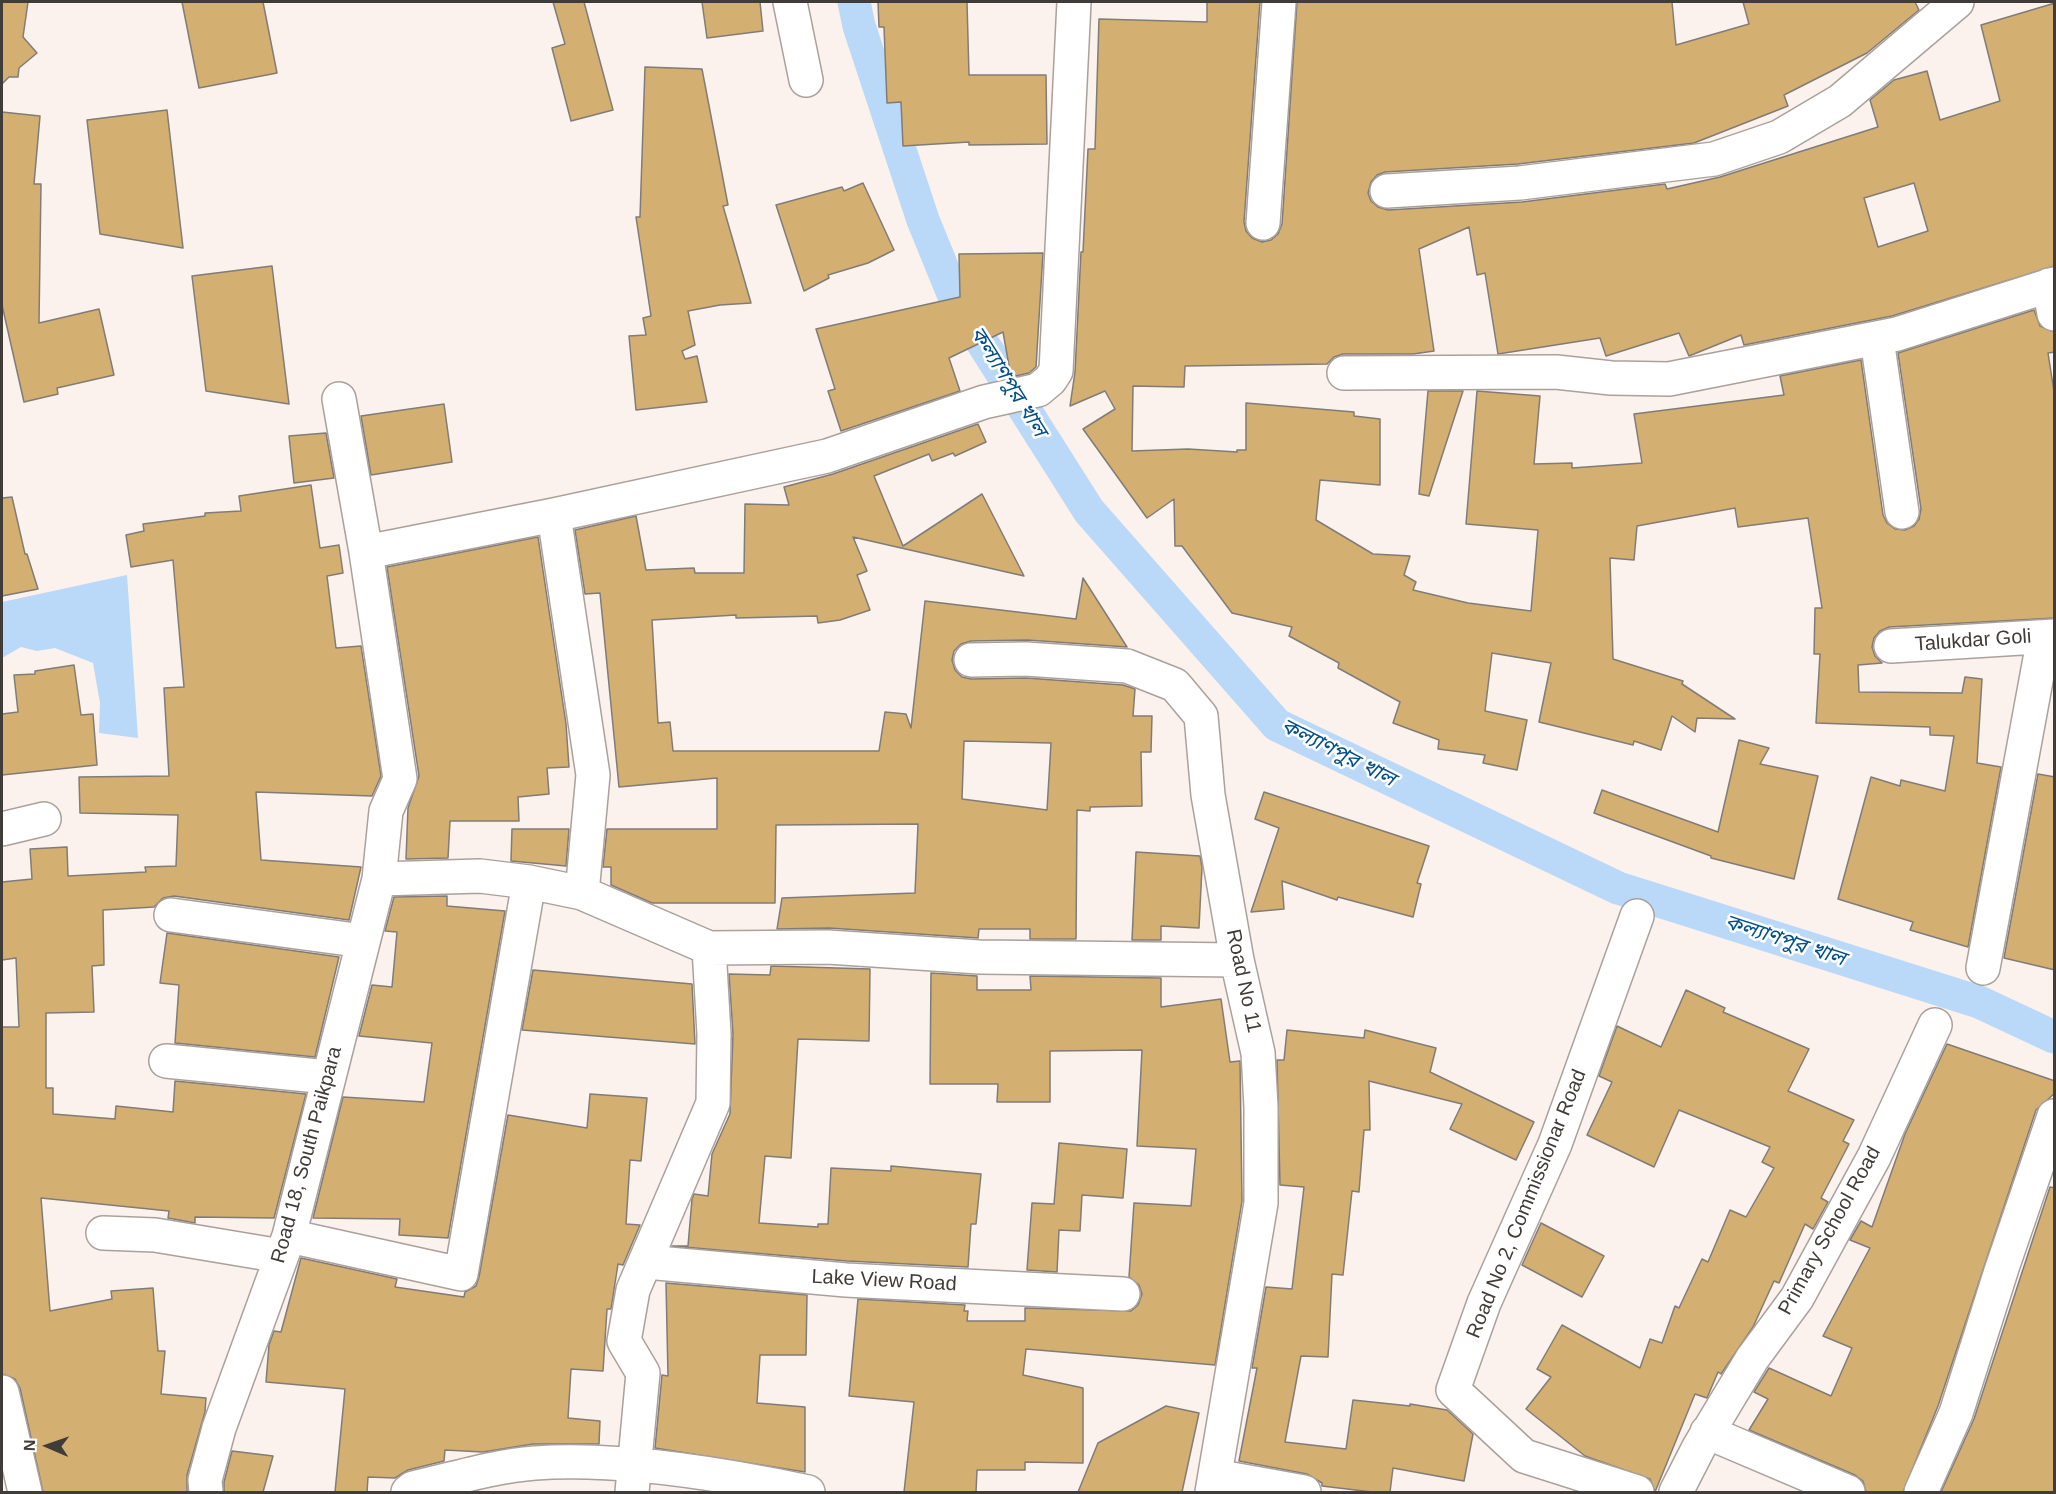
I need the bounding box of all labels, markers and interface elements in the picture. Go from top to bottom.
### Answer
water label: কল্যাণপুর খাল [964,322,1052,442]
street label: Talukdar Goli [1914,625,2032,657]
water label: কল্যাণপুর খাল [1277,713,1399,793]
water label: কল্যাণপুর খাল [1722,910,1848,972]
street label: Road No 11 [1220,927,1266,1035]
street label: Road 18, South Paikpara [266,1044,348,1266]
street label: Road No 2, Commissionar Road [1462,1066,1592,1342]
street label: Primary School Road [1774,1143,1886,1319]
street label: Lake View Road [811,1265,957,1297]
north arrow [18,1416,78,1476]
text: N [21,1439,38,1451]

